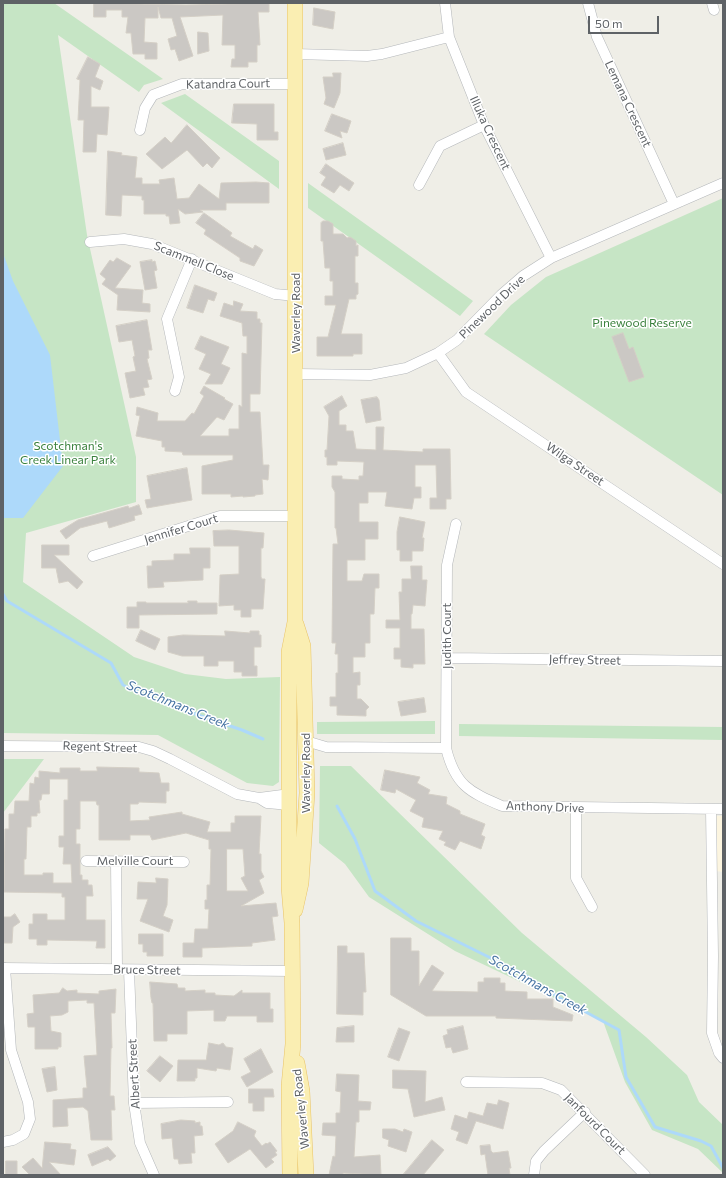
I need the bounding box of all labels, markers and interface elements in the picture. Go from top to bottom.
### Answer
scale bar [590,8,661,34]
text: 50 m [595,16,623,30]
street label: Lemana Crescent [602,58,654,150]
street label: Katandra Court [186,76,270,92]
street label: Illuka Crescent [467,94,513,172]
street label: Scammell Close [152,238,236,284]
street label: Pinewood Drive [456,272,528,342]
street label: Waverley Road [289,273,303,353]
park label: Pinewood Reserve [592,316,692,330]
park label: Scotchman's Creek Linear Park [20,439,116,467]
street label: Wilga Street [543,439,607,489]
street label: Jennifer Court [142,511,220,547]
street label: Judith Court [440,603,454,669]
street label: Jeffrey Street [549,652,621,668]
water label: Scotchmans Creek [124,677,232,733]
street label: Waverley Road [299,733,313,813]
street label: Regent Street [62,739,138,755]
street label: Anthony Drive [506,798,584,816]
street label: Melville Court [97,854,173,868]
water label: Scotchmans Creek [486,952,590,1018]
street label: Bruce Street [113,962,181,978]
street label: Albert Street [125,1038,143,1110]
street label: Waverley Road [290,1068,312,1150]
street label: Janfourd Court [561,1090,629,1158]

